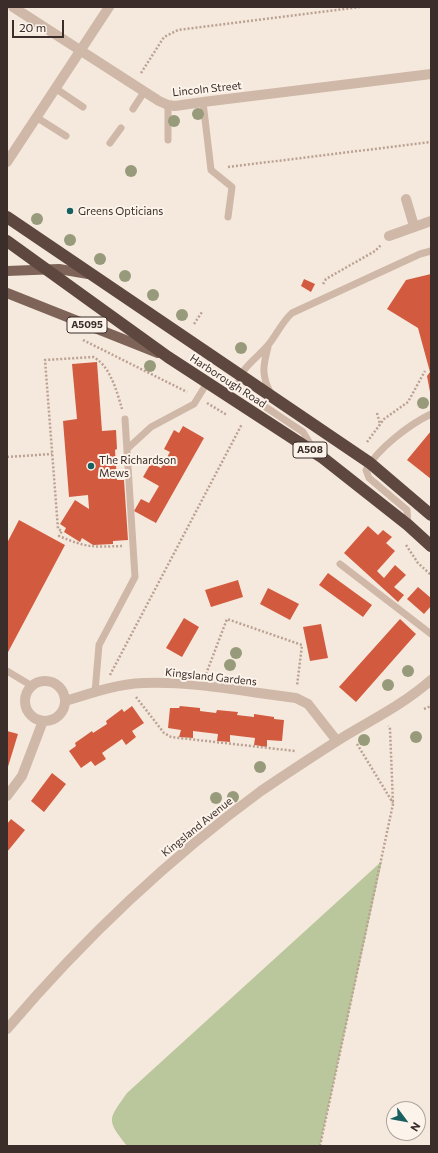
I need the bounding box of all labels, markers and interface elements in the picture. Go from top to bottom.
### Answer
scale bar [14,12,66,38]
text: 20 m [19,20,46,34]
street label: Lincoln Street [172,79,242,99]
place label: Greens Opticians [78,204,163,218]
marker: Greens Opticians [65,206,75,216]
road number: A5095 [67,317,107,333]
street label: Harborough Road [187,351,269,411]
road number: A508 [293,442,327,458]
place label: The Richardson Mews [99,453,176,479]
marker: The Richardson Mews [86,461,96,471]
street label: Kingsland Gardens [164,666,258,688]
street label: Kingsland Avenue [159,794,235,860]
north arrow [386,1101,426,1141]
text: N [408,1120,423,1134]

